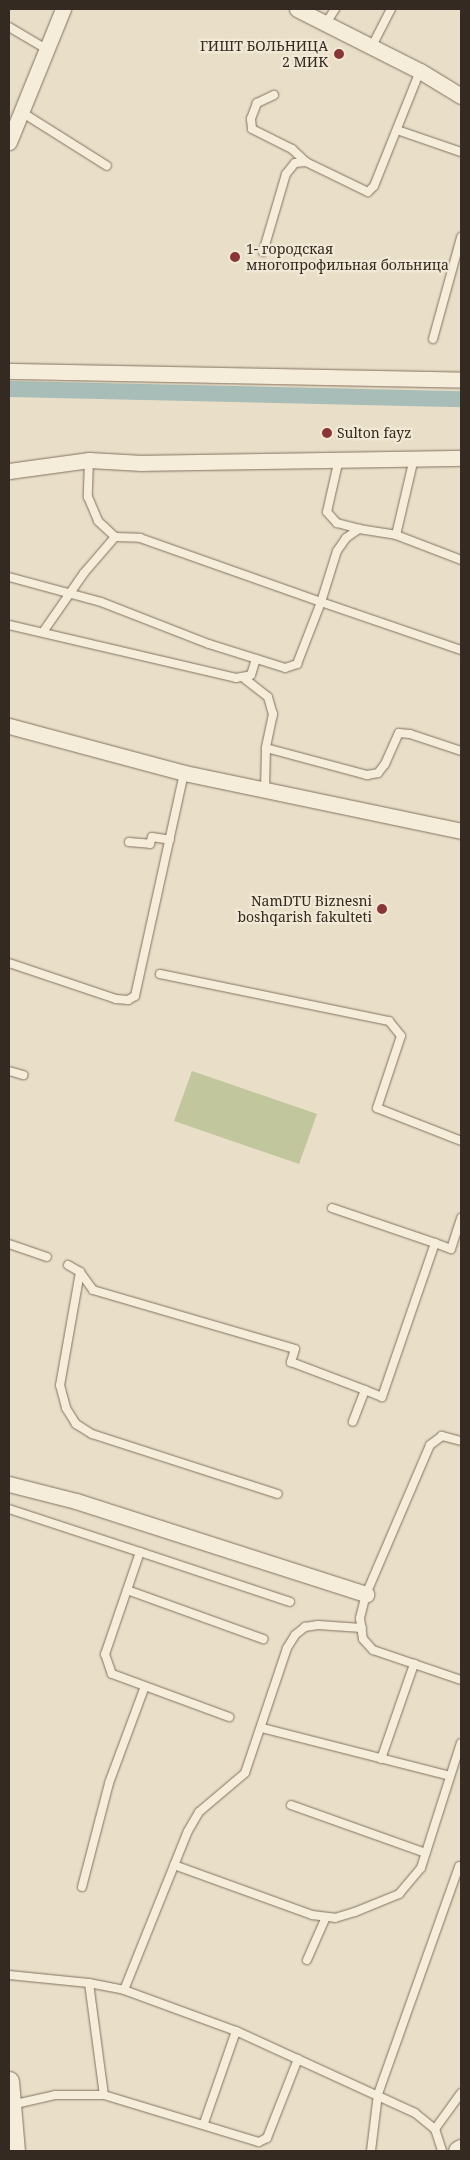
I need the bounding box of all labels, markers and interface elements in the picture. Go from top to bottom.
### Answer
place label: ГИШТ БОЛЬНИЦА 2 МИК [200,38,328,70]
marker: ГИШТ БОЛЬНИЦА 2 МИК [332,47,346,61]
place label: 1- городская многопрофильная больница [246,241,449,274]
marker: 1- городская многопрофильная больница [228,250,242,264]
place label: Sulton fayz [337,425,411,441]
marker: Sulton fayz [321,427,333,439]
place label: NamDTU Biznesni boshqarish fakulteti [237,893,372,926]
marker: NamDTU Biznesni boshqarish fakulteti [376,903,388,915]

